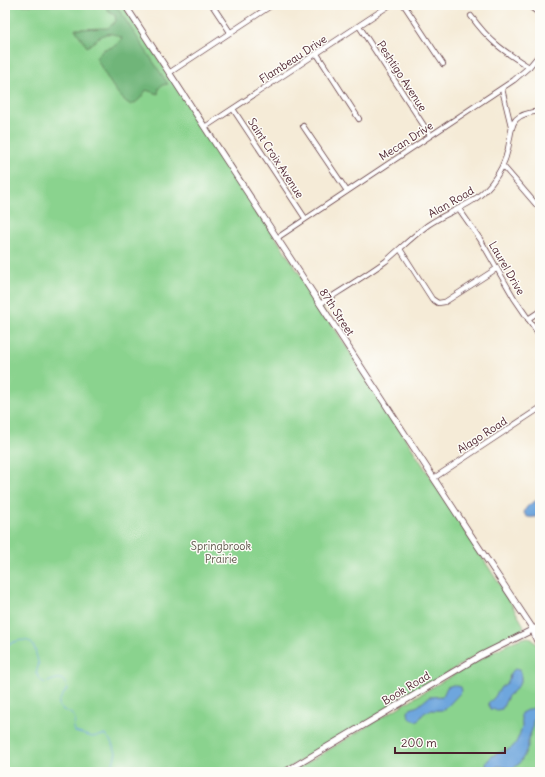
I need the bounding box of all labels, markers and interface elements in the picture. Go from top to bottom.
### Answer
street label: Flambeau Drive [257,32,330,86]
street label: Peshtigo Avenue [374,38,430,114]
street label: Saint Croix Avenue [245,115,307,201]
street label: Mecan Drive [376,118,436,164]
street label: Alan Road [426,183,477,221]
street label: Laurel Drive [486,239,528,297]
street label: 87th Street [316,286,358,339]
street label: Alago Road [454,413,510,456]
park label: Springbrook Prairie [191,539,252,566]
street label: Book Road [379,668,433,708]
scale bar [395,729,505,755]
text: 200 m [401,735,437,750]

